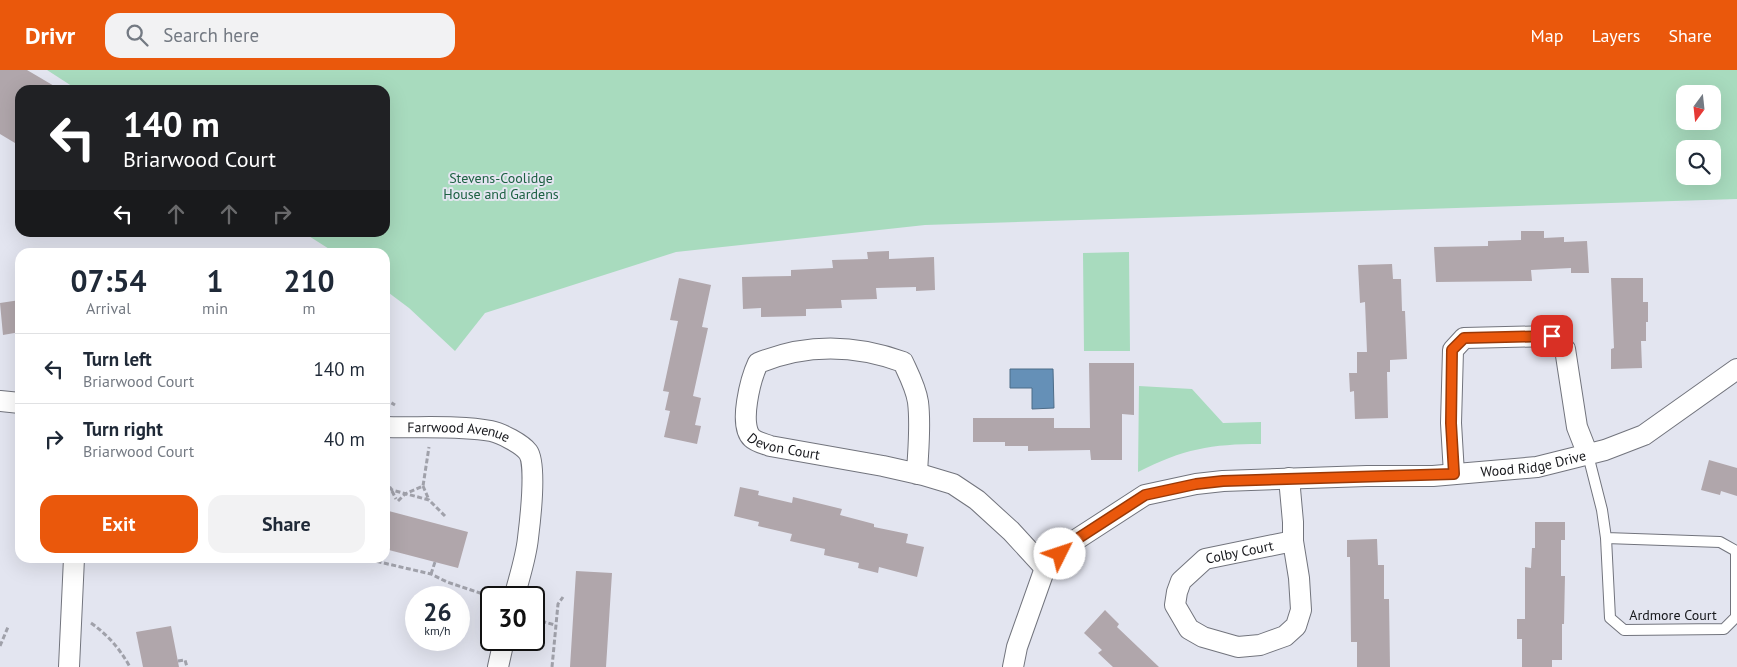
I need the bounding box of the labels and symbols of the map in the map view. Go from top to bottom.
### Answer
north arrow [1676,85,1721,130]
park label: Stevens-Coolidge House and Gardens [443,169,559,203]
pin [1531,315,1573,357]
street label: Farrwood Avenue [407,418,513,446]
street label: Devon Court [743,429,822,464]
street label: Wood Ridge Drive [1480,446,1588,481]
position arrow [1033,527,1085,579]
street label: Colby Court [1204,536,1275,568]
speed limit sign: 30 [480,586,545,651]
street label: Ardmore Court [1629,606,1717,624]

